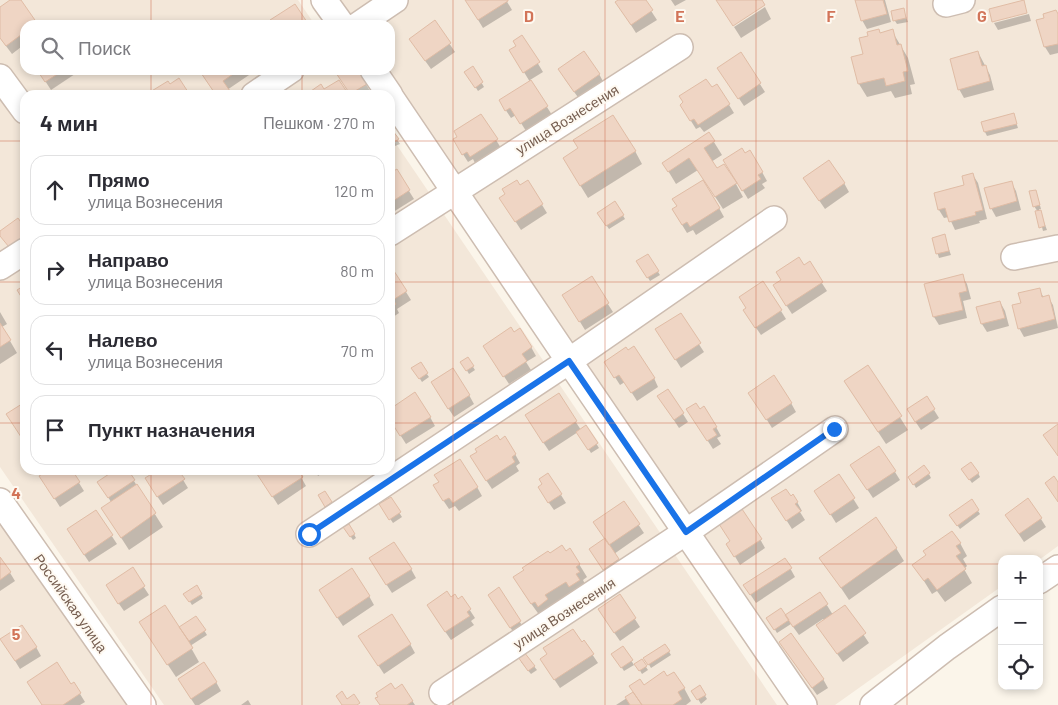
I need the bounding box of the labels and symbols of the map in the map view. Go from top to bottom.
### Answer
text: D [524,6,534,25]
text: E [675,6,685,25]
text: F [827,6,836,25]
text: G [977,6,987,25]
street label: улица Вознесения [512,80,622,158]
route end [823,418,846,441]
text: 4 [11,483,21,502]
route start [298,523,321,546]
street label: Российская улица [31,551,111,656]
street label: улица Вознесения [510,574,618,652]
text: 5 [12,624,21,643]

